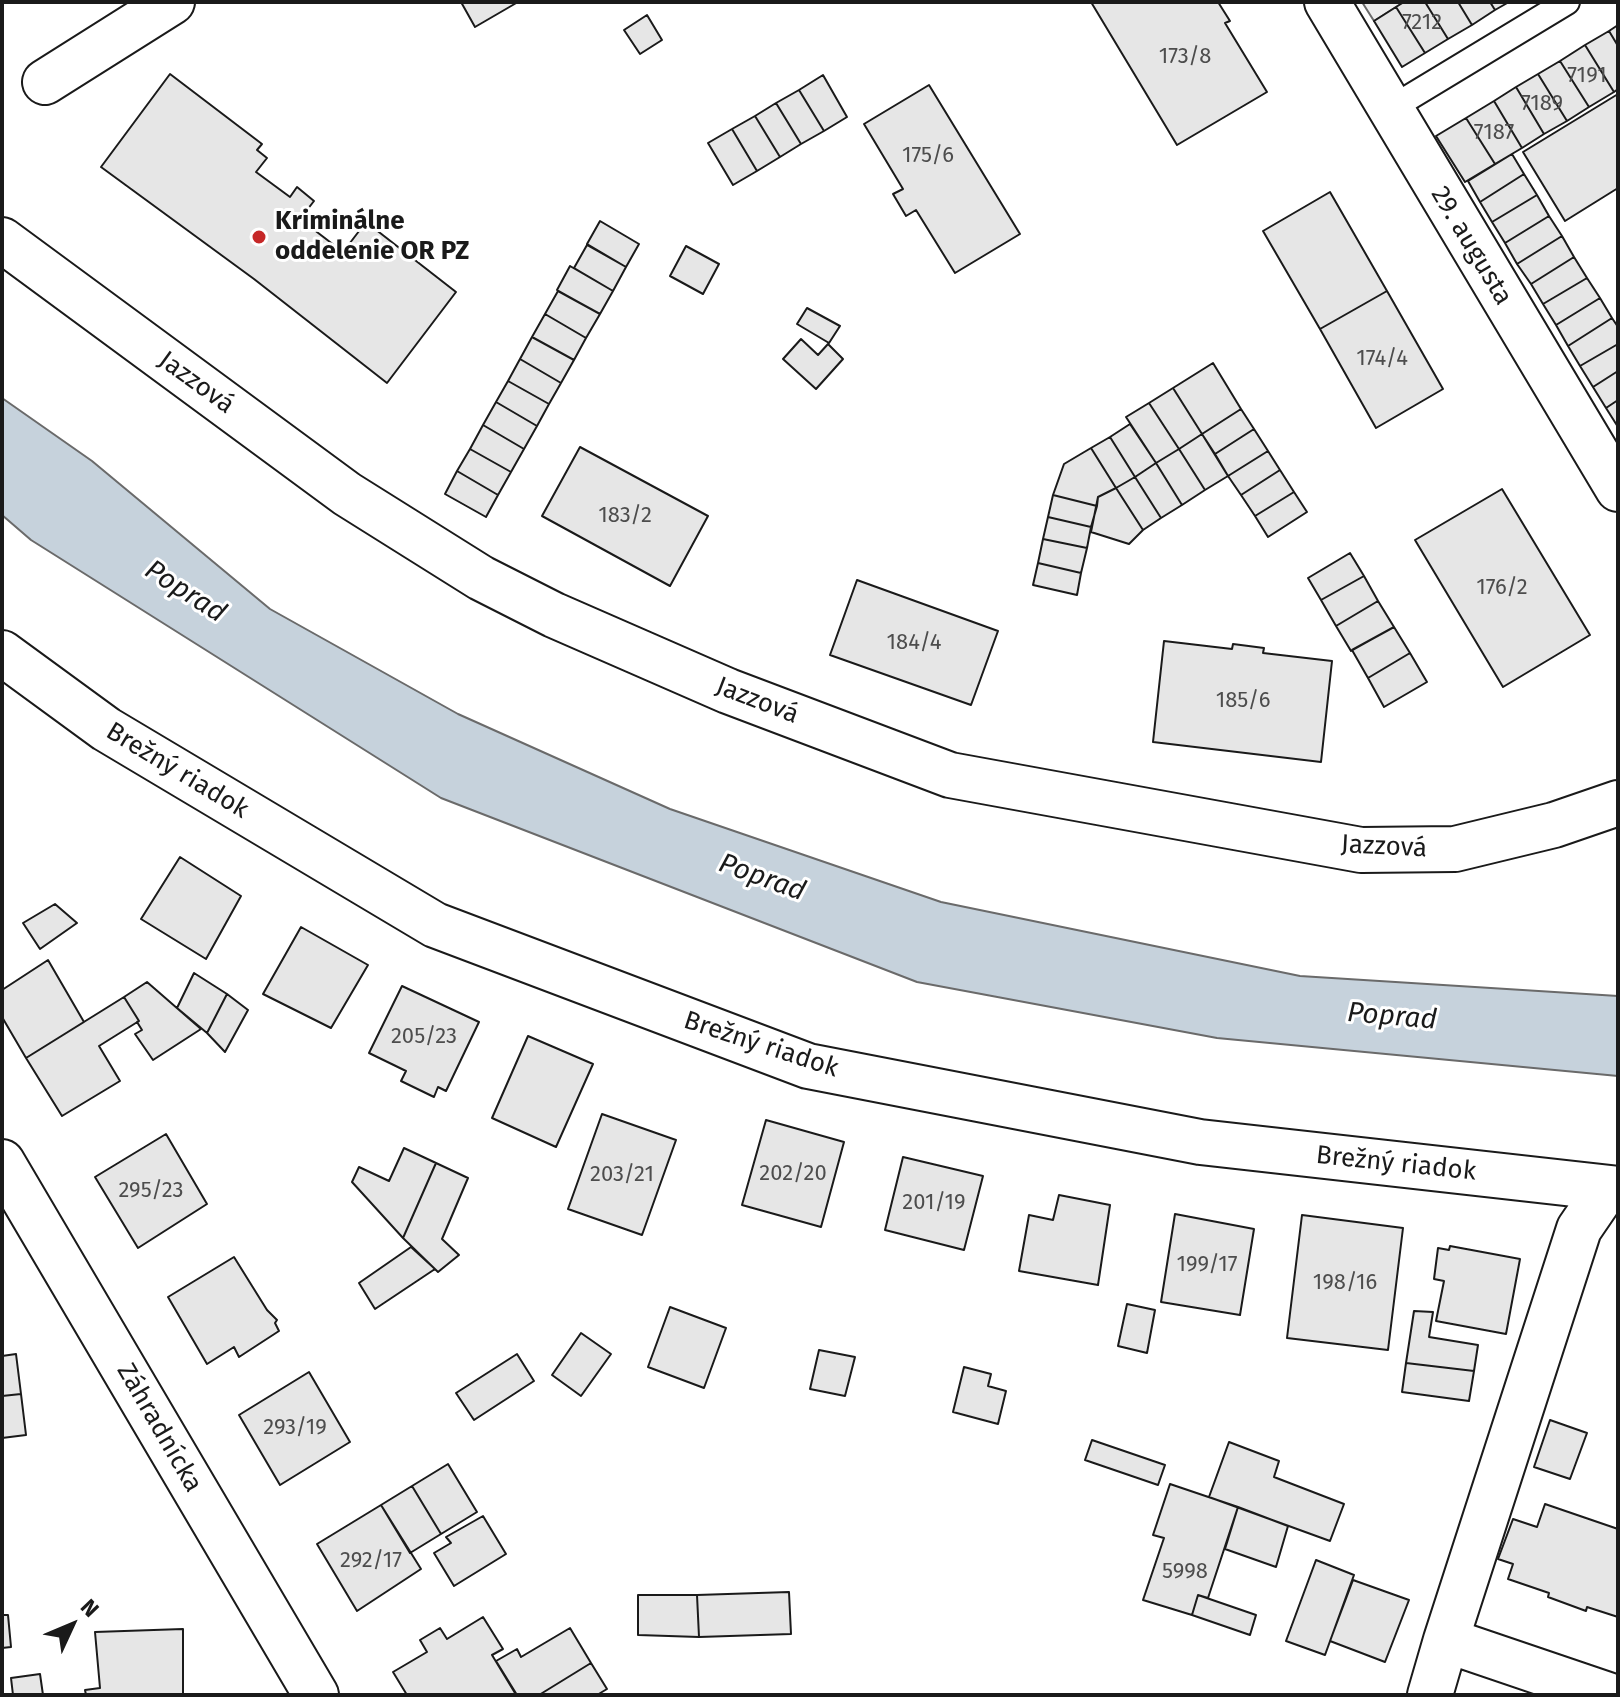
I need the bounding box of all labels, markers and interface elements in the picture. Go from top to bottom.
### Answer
house number: 7212 [1402,10,1442,36]
house number: 173/8 [1159,44,1211,70]
house number: 7191 [1567,63,1607,89]
house number: 7189 [1521,91,1563,117]
house number: 7187 [1474,120,1514,146]
house number: 175/6 [902,143,954,169]
street label: 29. augusta [1423,181,1519,311]
place label: Kriminálne oddelenie OR PZ [275,206,470,268]
marker: Kriminálne oddelenie OR PZ [250,228,268,246]
street label: Jazzová [152,345,240,421]
house number: 174/4 [1356,346,1408,372]
house number: 183/2 [598,503,652,529]
water label: Poprad [138,553,232,631]
house number: 176/2 [1476,575,1528,601]
house number: 184/4 [887,630,941,656]
street label: Jazzová [711,671,803,731]
house number: 185/6 [1216,688,1270,714]
street label: Brežný riadok [100,716,254,826]
street label: Jazzová [1340,829,1428,865]
water label: Poprad [714,847,810,909]
water label: Poprad [1346,996,1438,1038]
street label: Brežný riadok [680,1005,842,1085]
house number: 205/23 [391,1024,457,1050]
street label: Brežný riadok [1314,1140,1478,1188]
house number: 202/20 [759,1161,827,1187]
house number: 203/21 [590,1162,654,1188]
house number: 295/23 [118,1178,184,1204]
house number: 201/19 [902,1190,966,1216]
house number: 199/17 [1176,1252,1238,1278]
house number: 198/16 [1313,1270,1377,1296]
street label: Záhradnícka [110,1358,208,1498]
house number: 293/19 [263,1415,327,1441]
house number: 292/17 [340,1548,402,1574]
house number: 5998 [1162,1559,1208,1585]
north arrow [32,1585,112,1665]
text: N [75,1593,104,1623]

